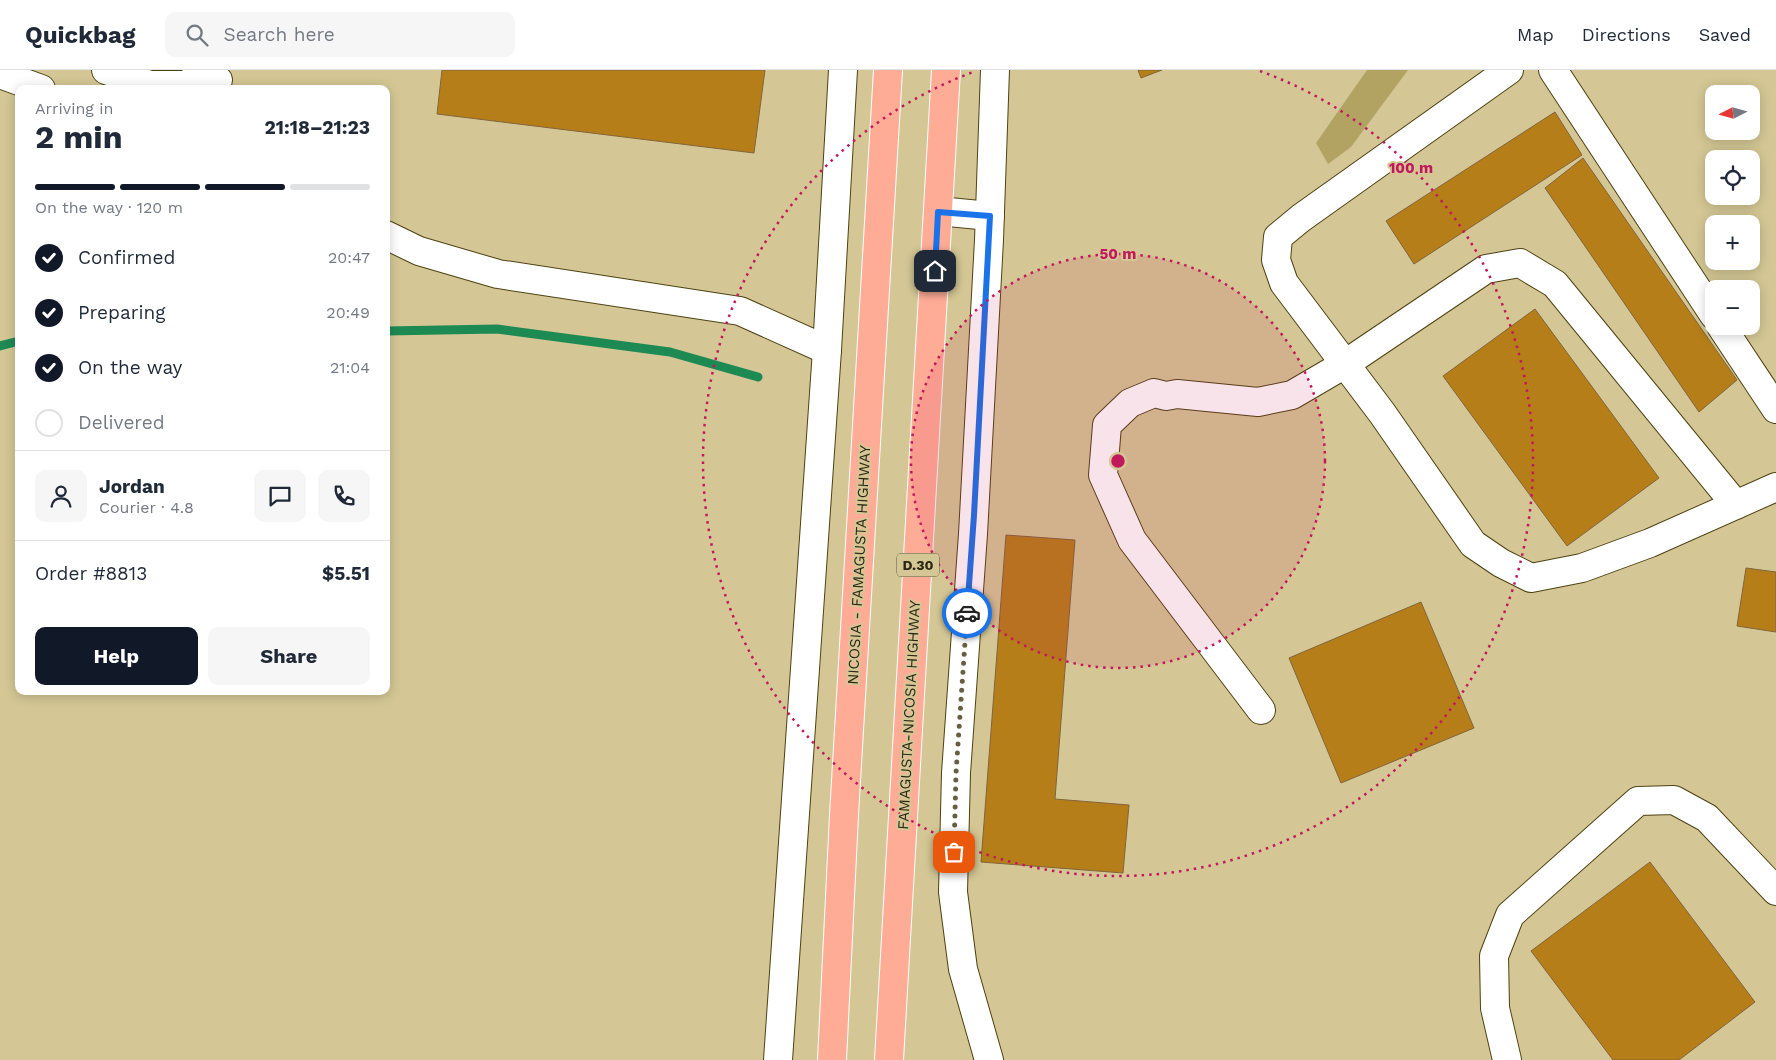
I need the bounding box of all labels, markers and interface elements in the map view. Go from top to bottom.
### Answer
search box [165,12,515,57]
text: Quickbag [25,21,135,49]
icon: search [183,21,211,49]
text: Search here [223,23,335,46]
text: Map [1517,24,1554,45]
text: Directions [1582,24,1671,45]
text: Saved [1699,24,1751,45]
north arrow [1705,85,1760,140]
map controls [1705,85,1760,335]
text: Arriving in [35,99,113,118]
text: 21:18–21:23 [265,116,370,139]
text: 2 min [35,118,123,156]
button: locate [1705,150,1760,205]
text: 100 m [1389,159,1433,177]
text: On the way · 120 m [35,198,183,217]
button: + [1705,215,1760,270]
icon: check [35,244,63,272]
text: 50 m [1100,245,1136,263]
text: Confirmed [78,246,175,269]
text: 20:47 [328,248,370,267]
pin [914,250,956,292]
icon: home [921,257,949,285]
button: − [1705,280,1760,335]
icon: check [35,299,63,327]
text: Preparing [78,301,165,324]
text: 20:49 [326,303,370,322]
icon: check [35,354,63,382]
text: On the way [78,356,182,379]
text: 21:04 [330,358,370,377]
text: Delivered [78,411,165,434]
street label: NICOSIA - FAMAGUSTA HIGHWAY [844,444,874,685]
centre of rings [1109,452,1127,470]
button: person [35,470,87,522]
button: chat [254,470,306,522]
button: phone [318,470,370,522]
text: Jordan [99,475,165,498]
text: Courier · 4.8 [99,498,194,517]
road number: D.30 [897,554,939,576]
text: Order #8813 [35,562,147,585]
text: $5.51 [322,562,370,585]
courier [942,588,992,638]
street label: FAMAGUSTA-NICOSIA HIGHWAY [894,599,924,830]
icon: car [953,599,981,627]
button: Help [35,627,198,685]
button: Share [208,627,370,685]
pin [933,831,975,873]
icon: bag [940,838,968,866]

